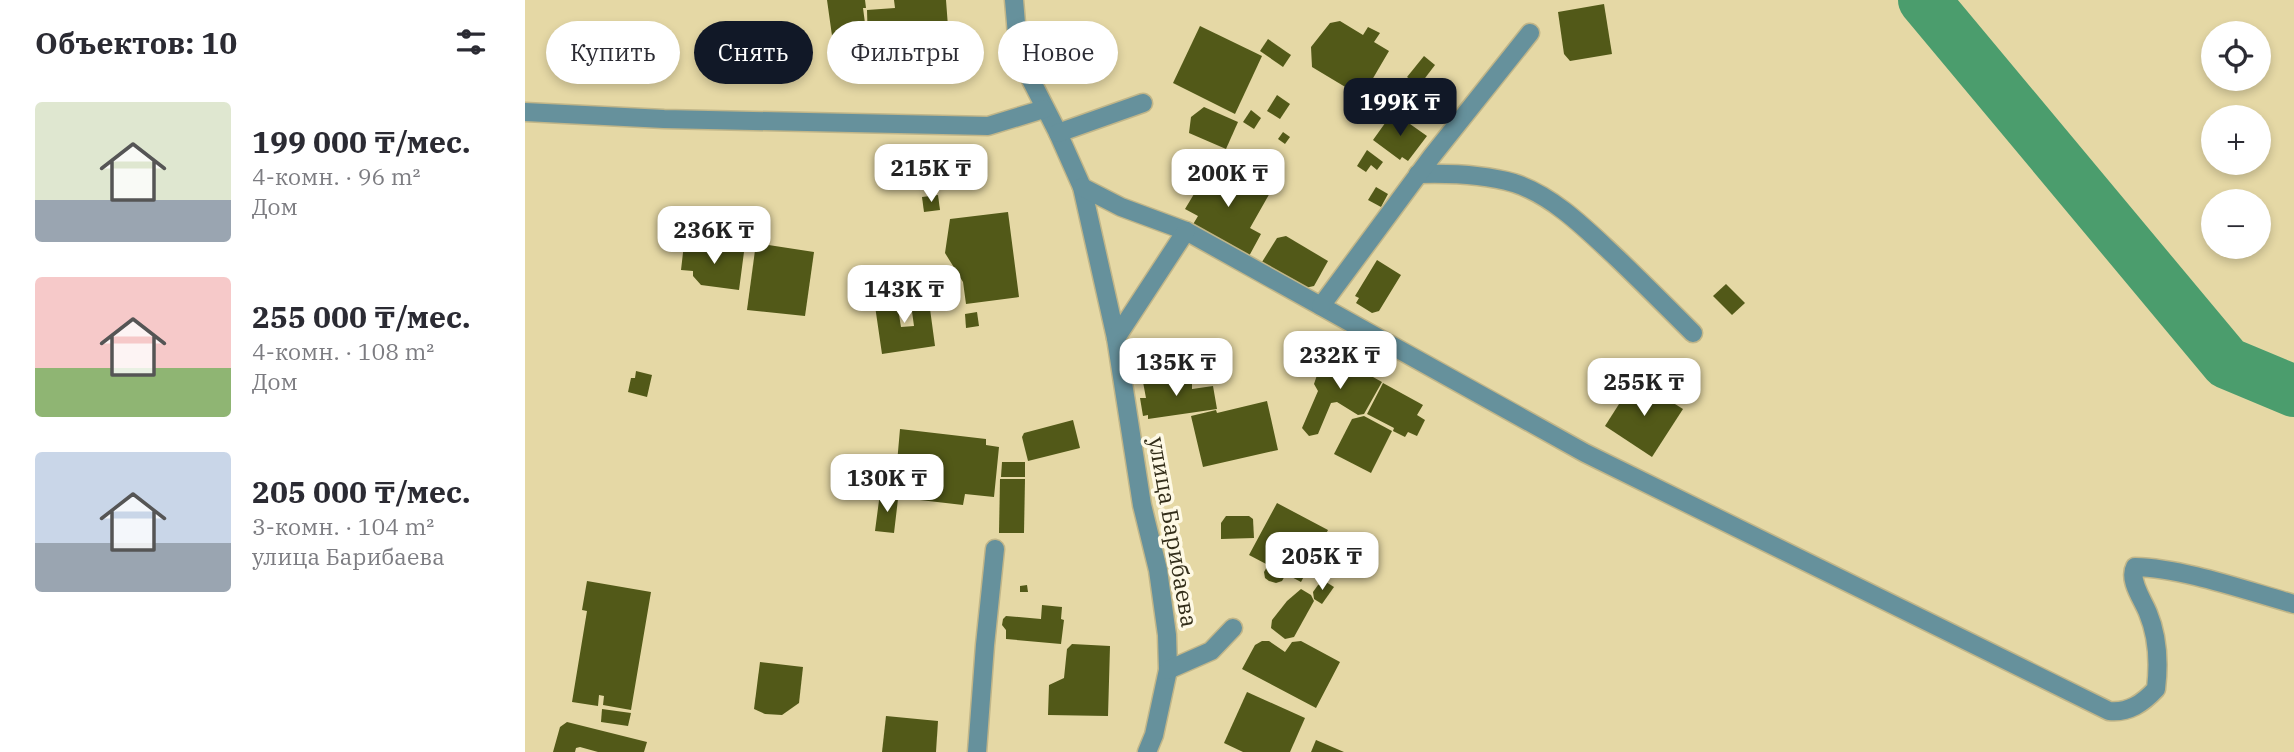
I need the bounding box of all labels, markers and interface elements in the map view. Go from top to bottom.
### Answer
chip: Купить [546,21,680,84]
chip: Снять [694,21,813,84]
chip: Фильтры [827,21,984,84]
chip: Новое [998,21,1118,84]
map controls [2201,21,2271,259]
button: locate [2201,21,2271,91]
text: Объектов: 10 [35,23,237,62]
icon: filters [452,23,490,61]
pin: 199K ₸ [1343,78,1457,138]
text: 199K ₸ [1360,86,1440,116]
button: + [2201,105,2271,175]
text: 199 000 ₸/мес. [252,122,470,161]
icon: home [91,130,175,214]
pin: 215K ₸ [874,144,988,204]
pin: 200K ₸ [1171,150,1285,209]
text: 215K ₸ [891,152,971,182]
text: 200K ₸ [1188,157,1268,187]
text: 4-комн. · 96 m² [252,161,421,191]
button: − [2201,189,2271,259]
text: Дом [252,191,298,221]
pin: 236K ₸ [657,206,771,266]
text: 236K ₸ [674,214,754,244]
pin: 143K ₸ [847,266,961,325]
text: 143K ₸ [864,273,944,303]
text: 255 000 ₸/мес. [252,297,470,336]
icon: home [91,305,175,389]
pin: 232K ₸ [1283,332,1397,391]
text: 4-комн. · 108 m² [252,336,434,366]
pin: 135K ₸ [1119,338,1233,398]
text: 232K ₸ [1300,339,1380,369]
text: 135K ₸ [1136,346,1216,376]
pin: 255K ₸ [1587,358,1701,418]
text: Дом [252,366,298,396]
text: 255K ₸ [1604,366,1684,396]
street label: улица Барибаева [1142,434,1205,629]
pin: 130K ₸ [830,454,944,514]
text: 130K ₸ [847,462,927,492]
text: 205 000 ₸/мес. [252,472,470,511]
icon: home [91,480,175,564]
text: 3-комн. · 104 m² [252,511,434,541]
pin: 205K ₸ [1265,532,1379,592]
text: 205K ₸ [1282,540,1362,570]
text: улица Барибаева [252,541,445,571]

